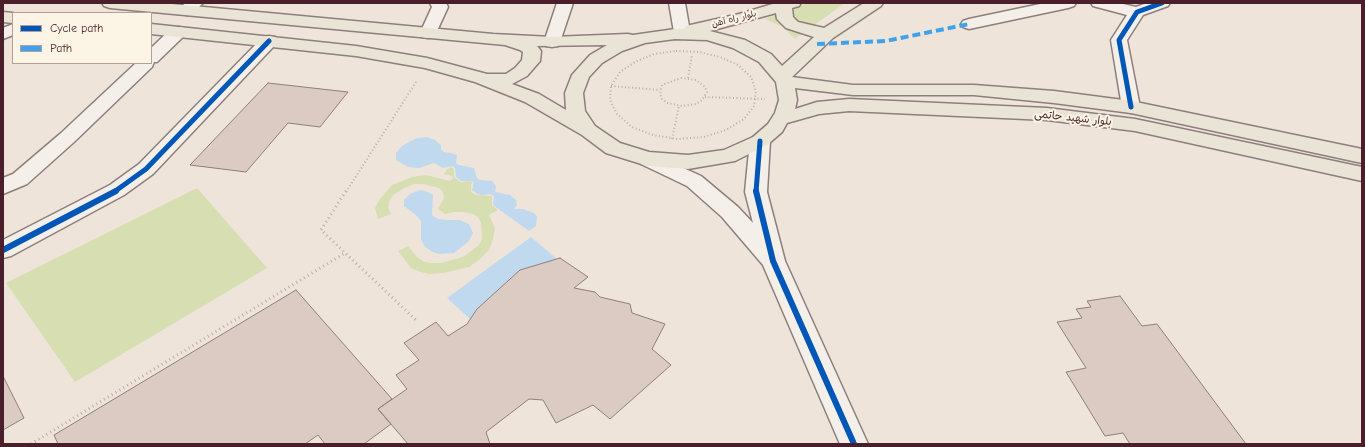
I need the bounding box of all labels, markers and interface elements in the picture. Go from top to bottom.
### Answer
street label: بلوار راه آهن [711,8,757,30]
legend [12,12,152,64]
text: Cycle path [50,21,103,35]
text: Path [50,41,72,55]
street label: بلوار شهید حاتمی [1034,107,1112,129]

